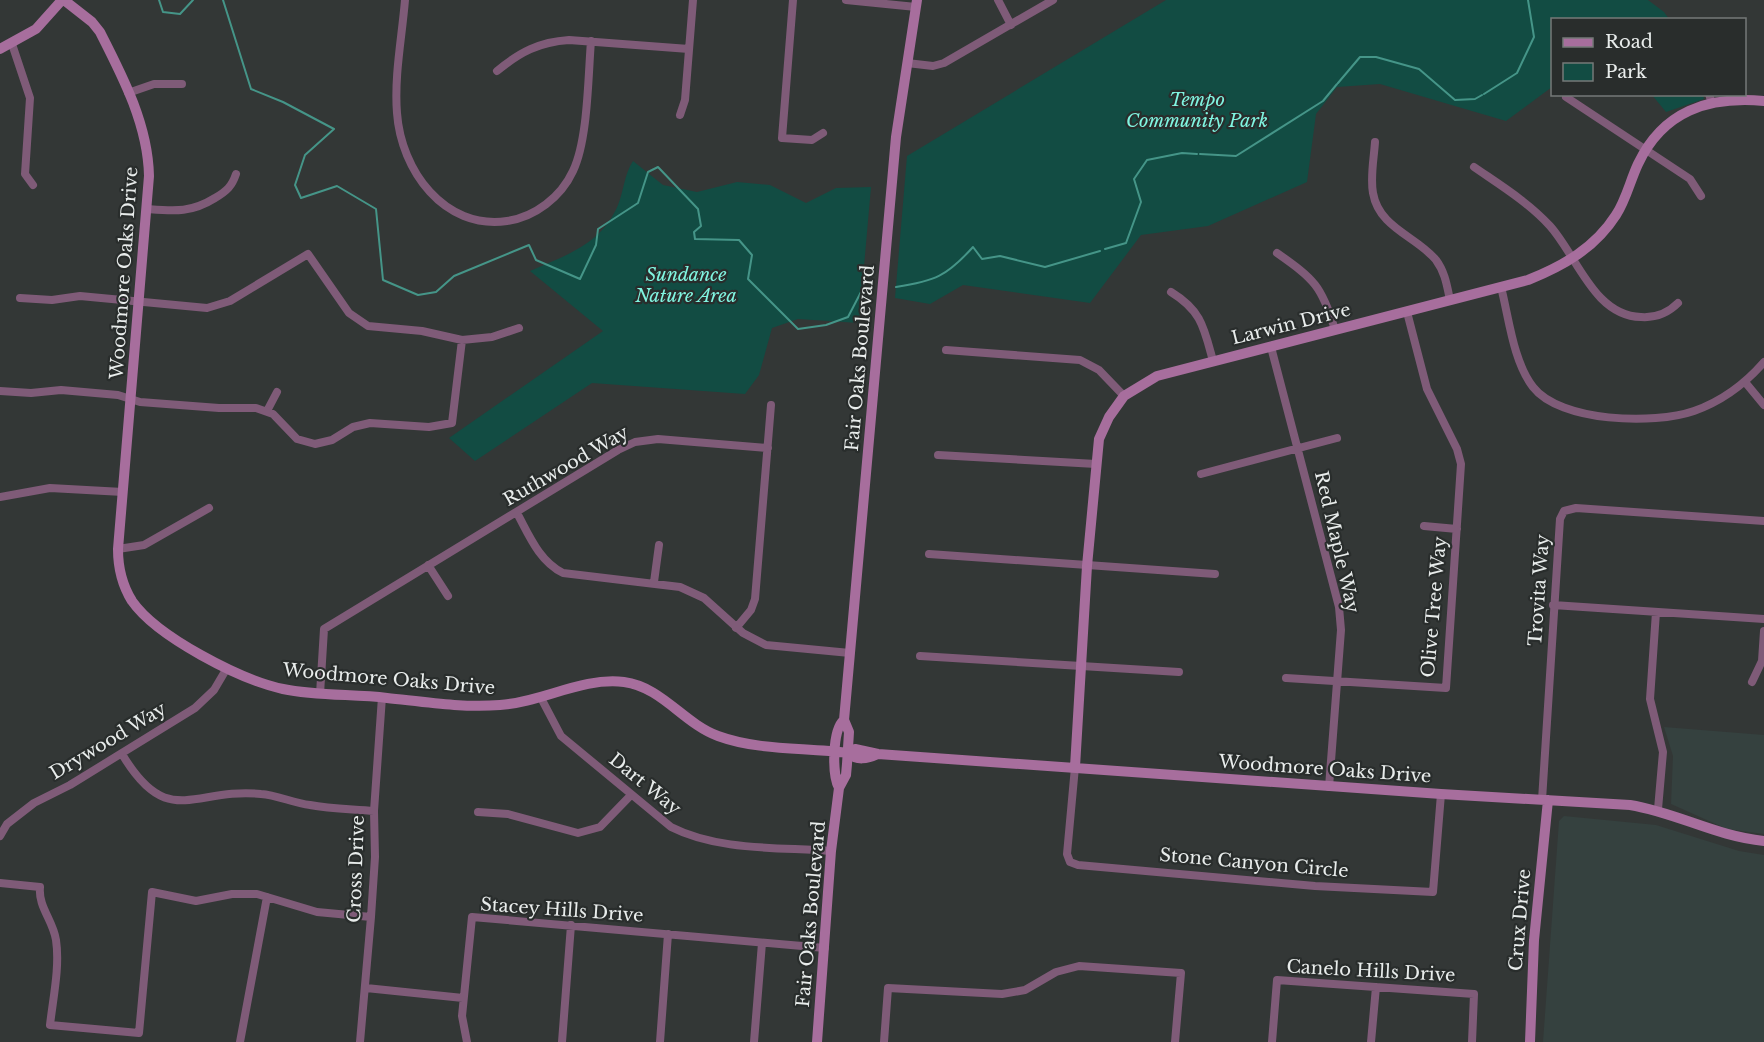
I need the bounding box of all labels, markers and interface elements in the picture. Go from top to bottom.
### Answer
legend [1551,18,1746,96]
text: Road [1605,31,1653,53]
text: Park [1605,61,1647,83]
park label: Tempo Community Park [1126,89,1268,132]
street label: Woodmore Oaks Drive [106,166,142,381]
park label: Sundance Nature Area [634,264,737,307]
street label: Fair Oaks Boulevard [841,264,879,452]
street label: Larwin Drive [1229,299,1353,349]
street label: Ruthwood Way [499,421,633,511]
street label: Red Maple Way [1310,469,1364,615]
street label: Trovita Way [1524,533,1554,647]
street label: Olive Tree Way [1417,535,1451,678]
street label: Woodmore Oaks Drive [281,659,496,699]
street label: Drywood Way [46,697,171,784]
street label: Dart Way [605,748,686,820]
street label: Woodmore Oaks Drive [1217,751,1432,787]
street label: Cross Drive [343,815,369,923]
street label: Fair Oaks Boulevard [792,820,830,1008]
street label: Stone Canyon Circle [1159,844,1349,882]
street label: Crux Drive [1505,868,1535,972]
street label: Stacey Hills Drive [480,893,644,927]
street label: Canelo Hills Drive [1286,956,1456,986]

